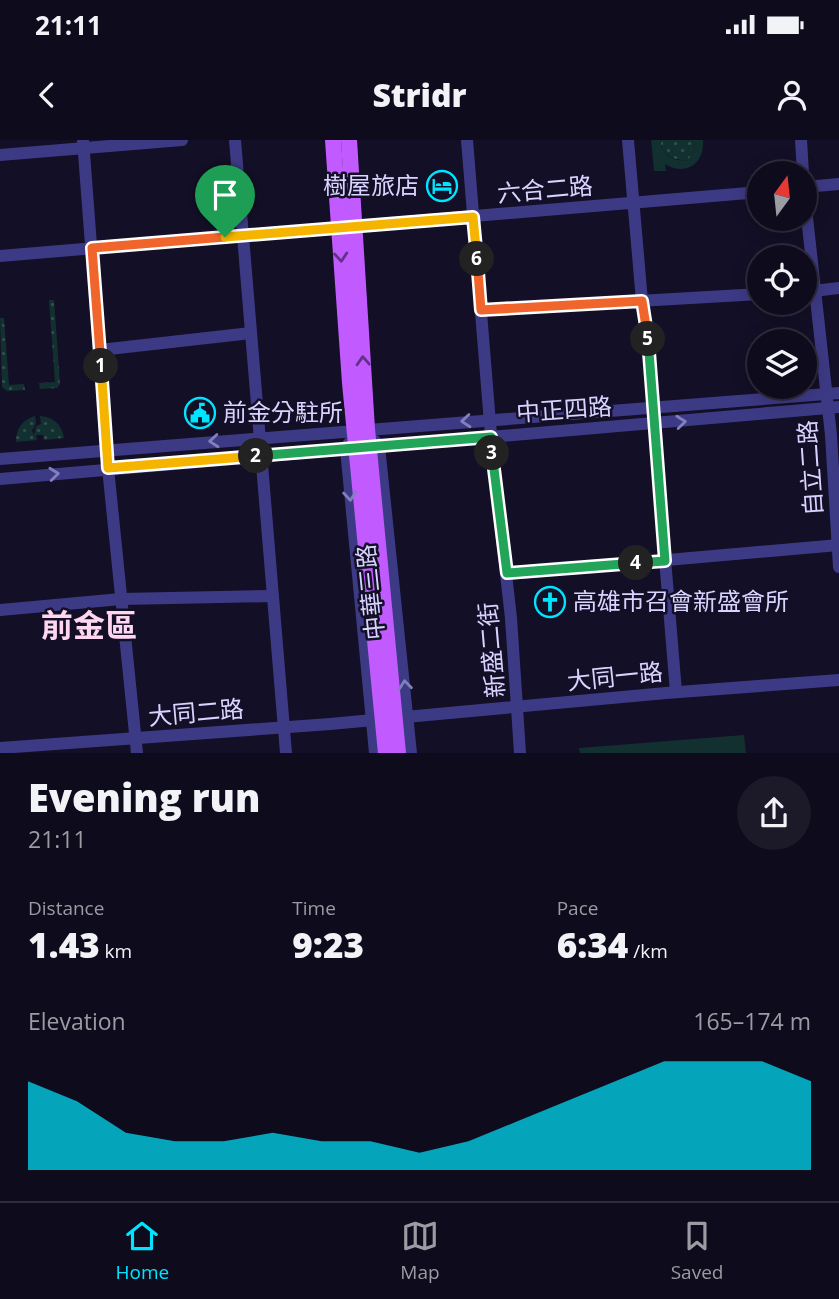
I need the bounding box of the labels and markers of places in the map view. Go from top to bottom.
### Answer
pin [195,165,255,237]
place label: 樹屋旅店 [323,168,419,201]
hotel icon: 樹屋旅店 [425,169,459,203]
pin: 6 [460,242,494,276]
pin: 5 [630,322,666,356]
pin: 1 [84,348,119,384]
place label: 前金分駐所 [223,395,343,428]
public building icon: 前金分駐所 [183,396,217,430]
pin: 3 [475,436,510,470]
pin: 2 [238,438,274,474]
pin: 4 [618,546,654,580]
place label: 高雄市召會新盛會所 [573,584,789,617]
church icon: 高雄市召會新盛會所 [533,585,567,619]

